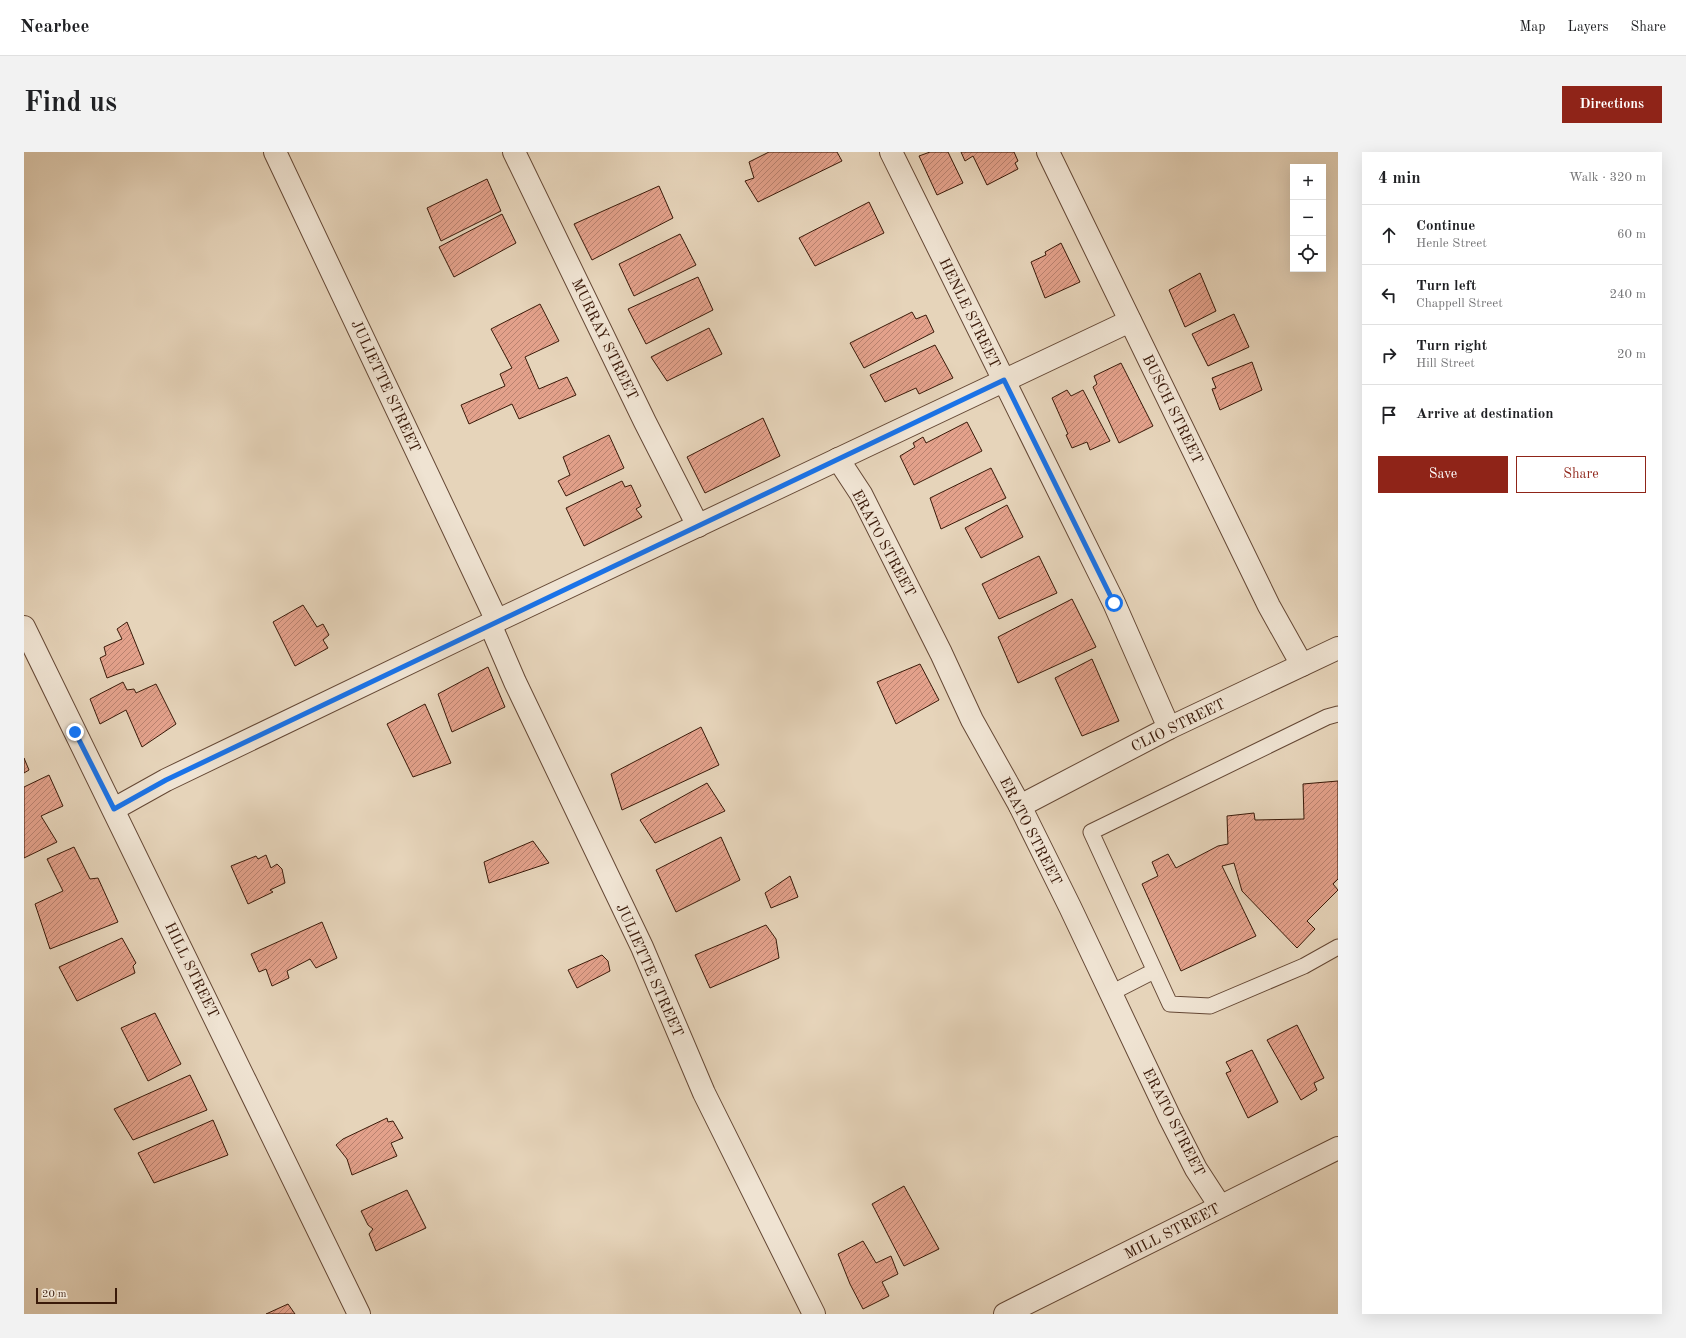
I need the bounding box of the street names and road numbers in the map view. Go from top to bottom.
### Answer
street label: HENLE STREET [936,256,1002,371]
street label: MURRAY STREET [568,277,639,403]
street label: JULIETTE STREET [347,318,422,455]
street label: BUSCH STREET [1139,353,1205,467]
street label: ERATO STREET [848,488,917,600]
street label: CLIO STREET [1129,697,1228,756]
street label: ERATO STREET [996,775,1063,888]
street label: JULIETTE STREET [612,902,685,1040]
street label: HILL STREET [161,921,220,1021]
street label: ERATO STREET [1139,1066,1206,1179]
street label: MILL STREET [1123,1202,1223,1263]

